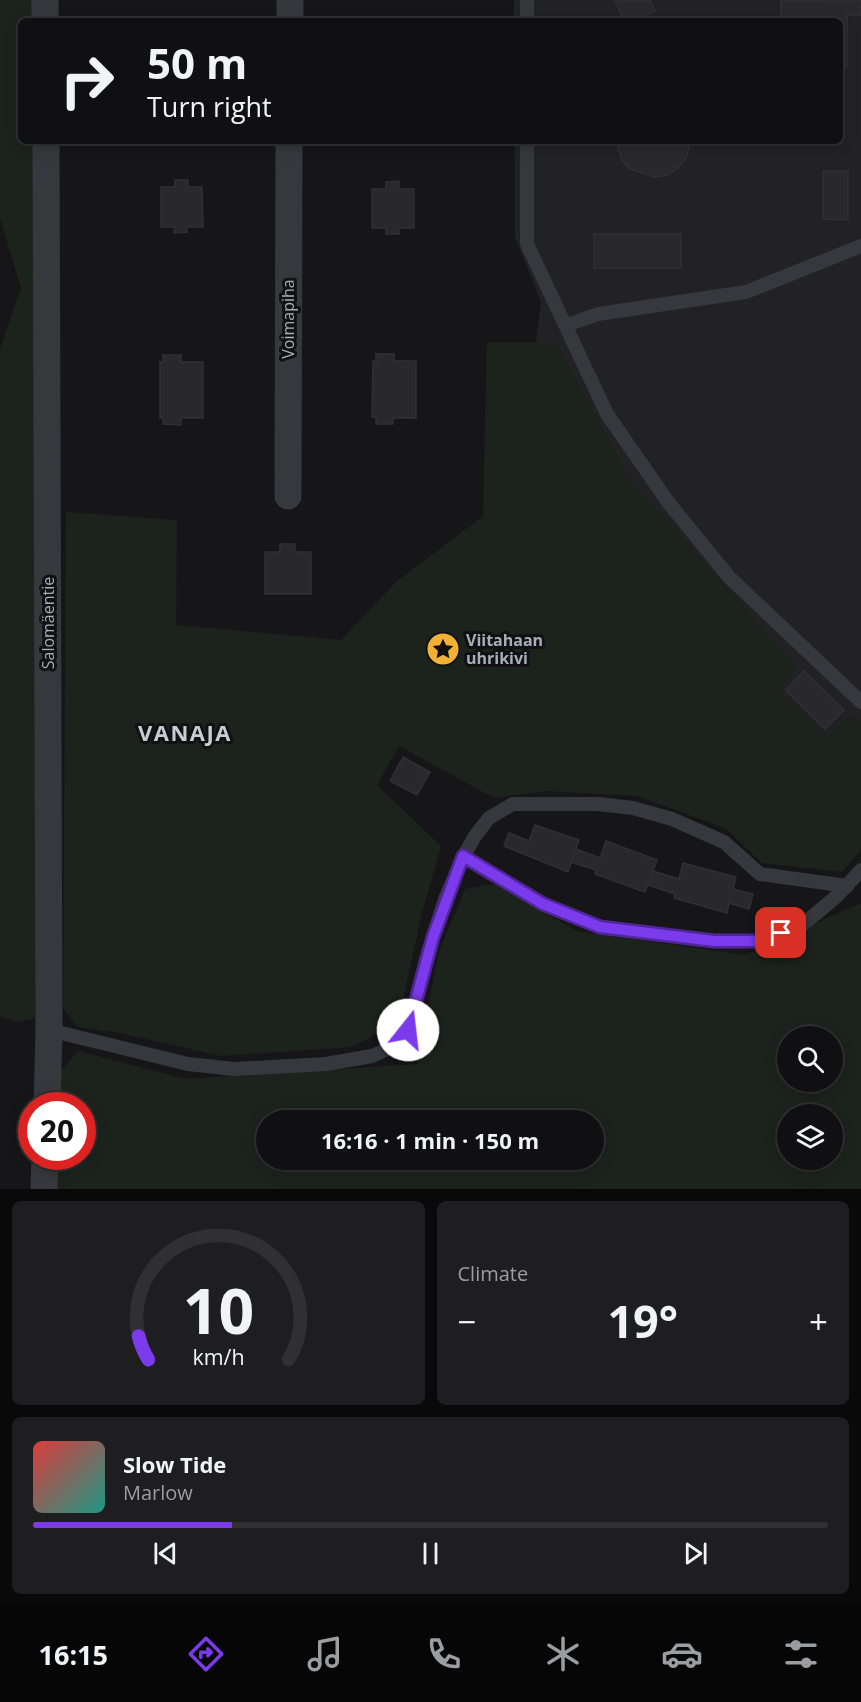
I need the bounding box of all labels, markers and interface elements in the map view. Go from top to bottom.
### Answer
text: 50 m [147,34,247,91]
icon: right [48,42,126,120]
text: Turn right [147,88,272,125]
street label: Voimapiha [277,279,299,359]
street label: Salomäentie [37,577,59,669]
place label: Viitahaan uhrikivi [466,629,543,669]
place icon: Viitahaan uhrikivi [425,631,461,667]
district label: VANAJA [138,717,232,747]
pin [755,907,806,958]
icon: arrive [764,916,797,949]
position arrow [376,998,440,1062]
map controls [777,1026,843,1170]
button: search [777,1026,843,1092]
speed limit sign: 20 [18,1092,96,1170]
button: layers [777,1104,843,1170]
text: 16:16 · 1 min · 150 m [321,1125,539,1155]
text: Climate [458,1260,528,1287]
text: 10 [183,1267,254,1352]
text: 19° [607,1290,678,1351]
text: − [458,1299,476,1344]
text: + [809,1299,828,1344]
text: km/h [192,1342,244,1371]
text: Slow Tide [123,1449,226,1479]
text: Marlow [123,1479,193,1506]
icon: previous [149,1537,182,1570]
icon: pause [414,1537,447,1570]
icon: next [679,1537,712,1570]
icon: directions [185,1633,227,1675]
icon: music [304,1633,346,1675]
icon: phone [423,1633,465,1675]
icon: climate [542,1633,584,1675]
icon: car [661,1633,703,1675]
icon: filters [780,1633,822,1675]
text: 16:15 [39,1636,108,1673]

